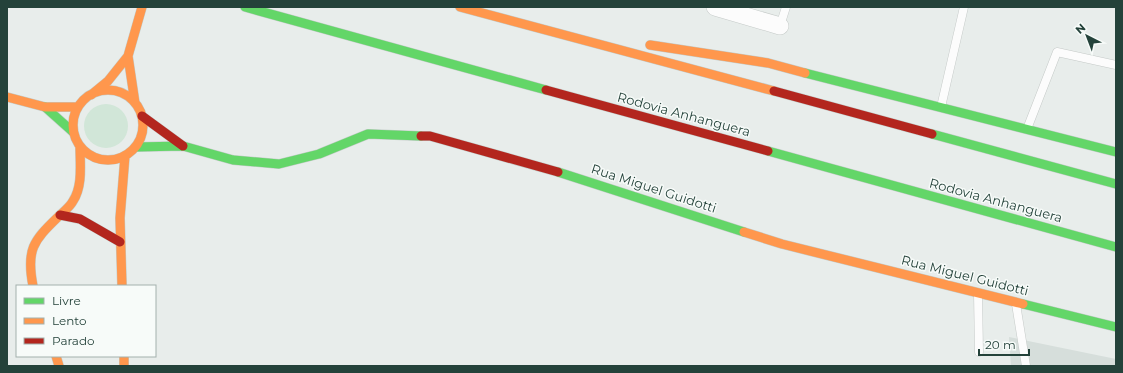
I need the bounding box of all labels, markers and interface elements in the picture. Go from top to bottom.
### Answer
north arrow [1067,16,1107,56]
text: N [1072,20,1088,37]
street label: Rodovia Anhanguera [616,89,752,139]
street label: Rua Miguel Guidotti [589,160,719,216]
street label: Rodovia Anhanguera [928,175,1064,225]
street label: Rua Miguel Guidotti [900,251,1030,299]
legend [16,285,156,357]
text: Livre [52,293,81,308]
text: Lento [52,313,87,328]
scale bar [979,331,1029,357]
text: Parado [52,333,95,348]
text: 20 m [985,337,1016,352]

